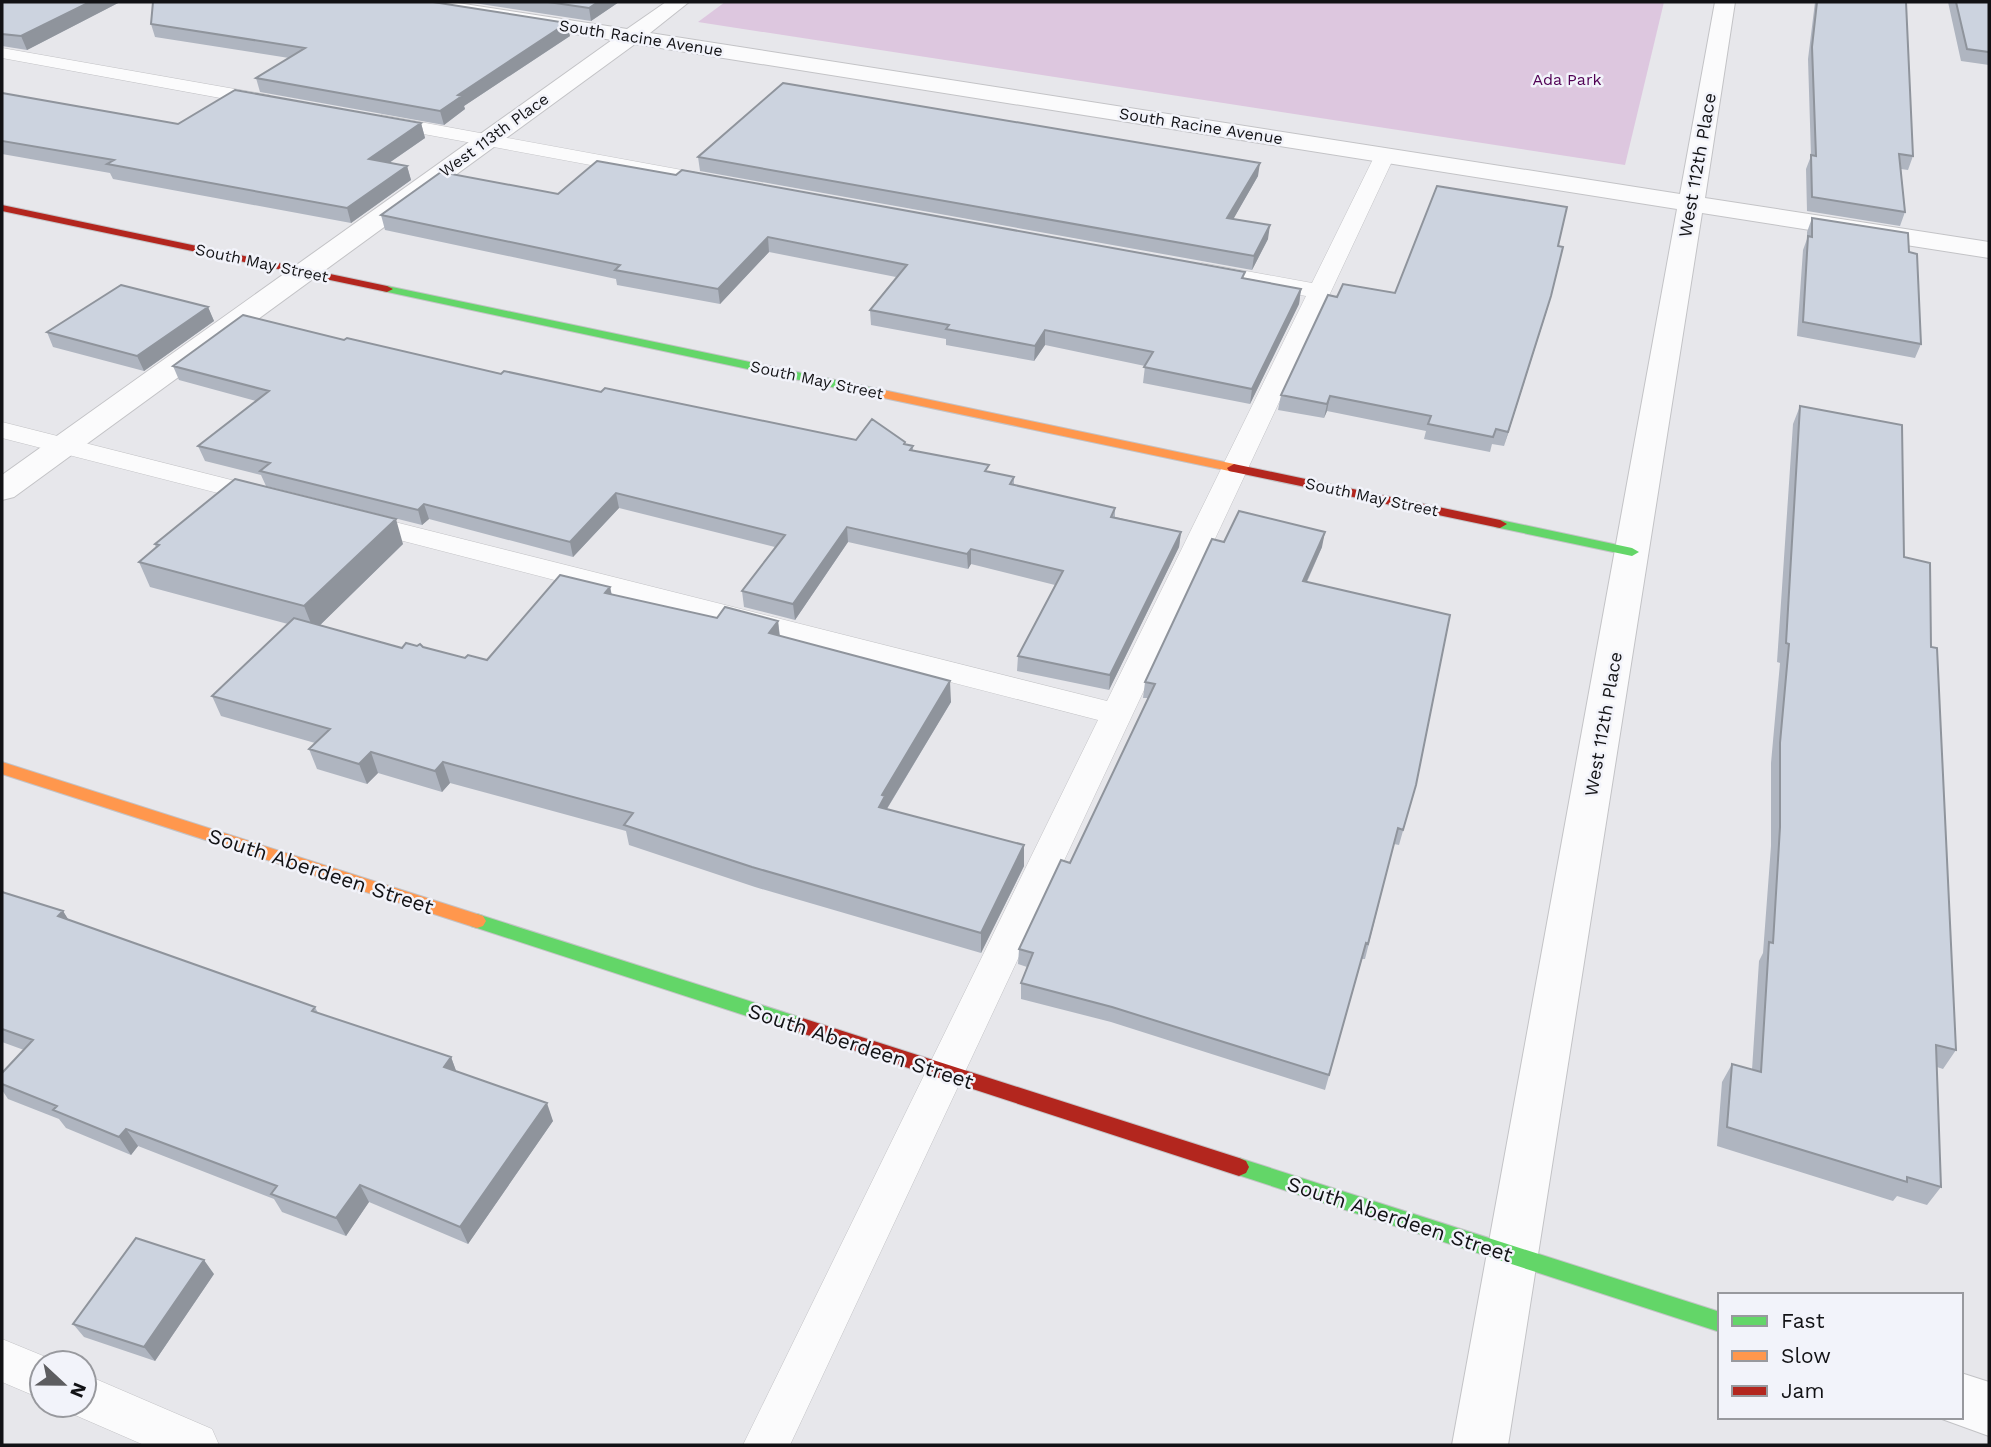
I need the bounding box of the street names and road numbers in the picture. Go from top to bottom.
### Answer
street label: South Racine Avenue [558,16,724,60]
street label: West 113th Place [436,89,552,181]
street label: West 112th Place [1674,91,1720,239]
street label: South Racine Avenue [1118,104,1284,148]
street label: South May Street [194,240,330,286]
street label: South May Street [749,357,885,403]
street label: South May Street [1304,474,1440,520]
street label: West 112th Place [1580,650,1626,798]
street label: South Aberdeen Street [205,823,437,919]
street label: South Aberdeen Street [745,998,977,1094]
street label: South Aberdeen Street [1284,1171,1516,1267]

